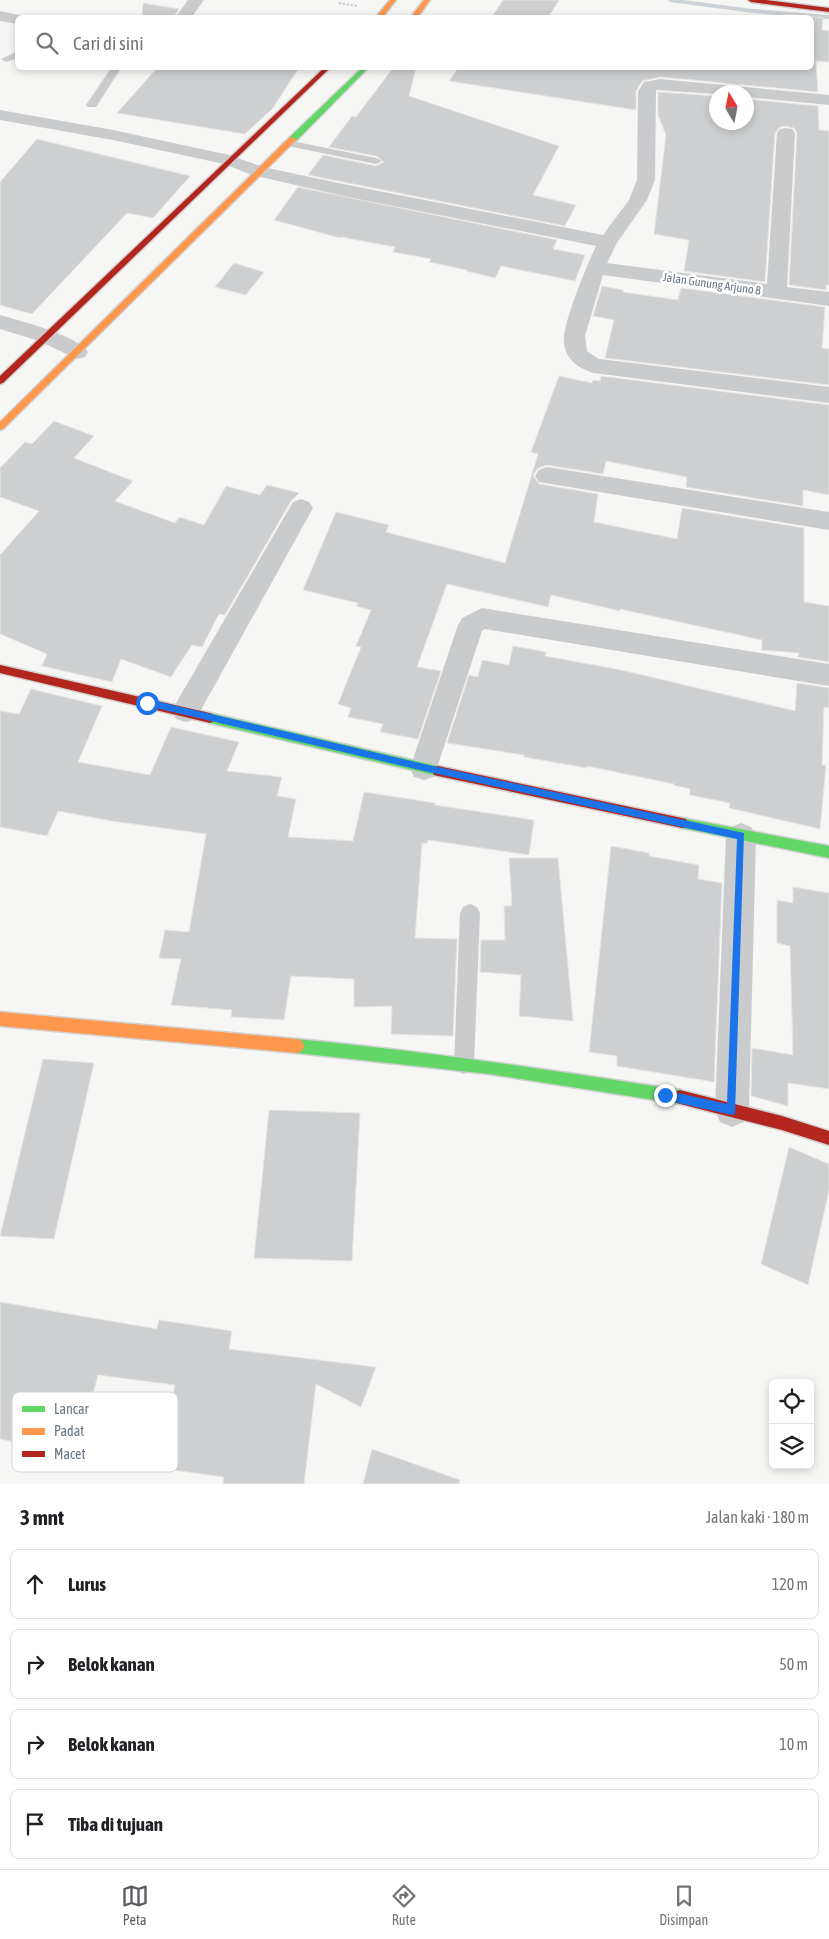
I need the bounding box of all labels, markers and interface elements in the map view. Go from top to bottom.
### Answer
search box [15,15,814,70]
icon: search [33,29,61,57]
text: Cari di sini [73,32,144,54]
north arrow [709,85,754,130]
street label: Jalan Gunung Arjuno 8 [662,270,762,298]
route start [136,692,159,715]
route end [654,1084,677,1107]
map controls [769,1379,814,1469]
button: locate [769,1379,814,1424]
legend [12,1392,178,1472]
text: Lancar [54,1401,89,1417]
text: Padat [54,1423,84,1439]
button: layers [769,1424,814,1469]
text: Macet [54,1446,85,1462]
text: 3 mnt [20,1505,64,1529]
text: Jalan kaki · 180 m [706,1508,809,1526]
icon: ahead [21,1570,49,1598]
text: Lurus [68,1573,106,1595]
text: 120 m [772,1575,808,1593]
icon: right [21,1650,49,1678]
text: Belok kanan [68,1653,155,1675]
text: 50 m [779,1655,808,1673]
icon: right [21,1730,49,1758]
text: Belok kanan [68,1733,155,1755]
text: 10 m [779,1735,808,1753]
icon: arrive [21,1810,49,1838]
text: Tiba di tujuan [68,1813,163,1835]
tab: Peta [121,1882,149,1928]
tab: Rute [390,1882,418,1928]
tab: Disimpan [659,1882,708,1928]

